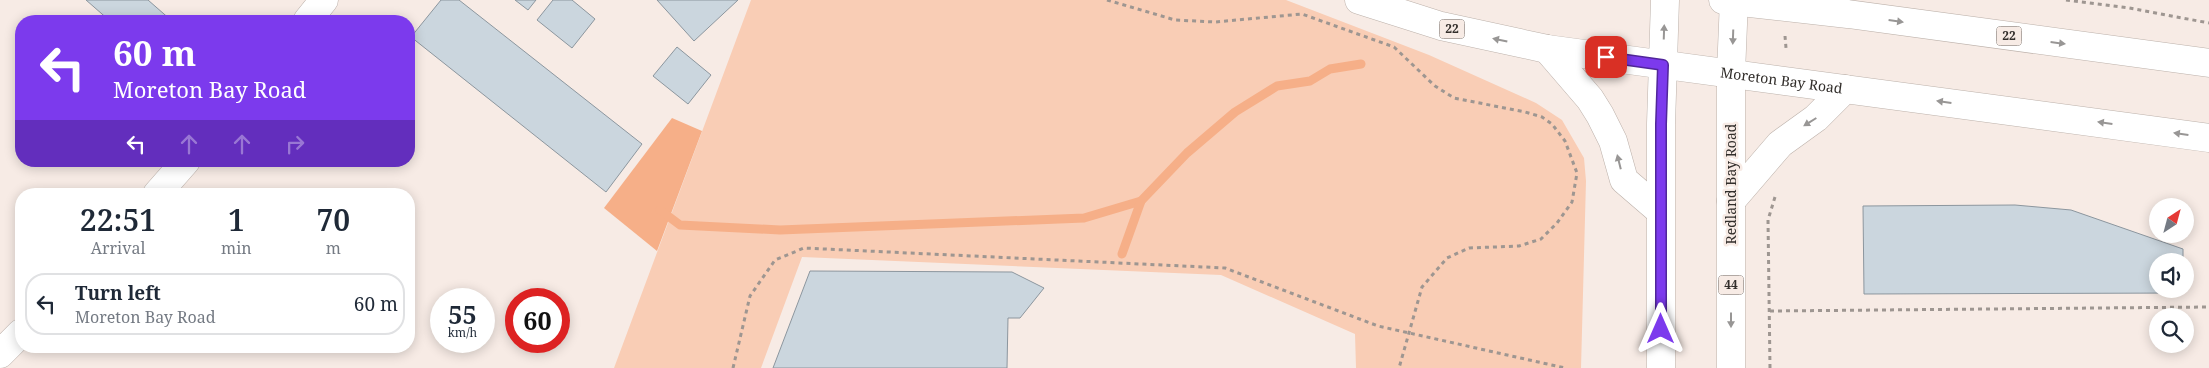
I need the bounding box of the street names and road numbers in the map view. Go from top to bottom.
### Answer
road number: 22 [1440,20,1464,38]
road number: 22 [1996,27,2022,46]
street label: Moreton Bay Road [1719,62,1844,98]
street label: Redland Bay Road [1721,123,1740,244]
road number: 44 [1718,276,1744,294]

